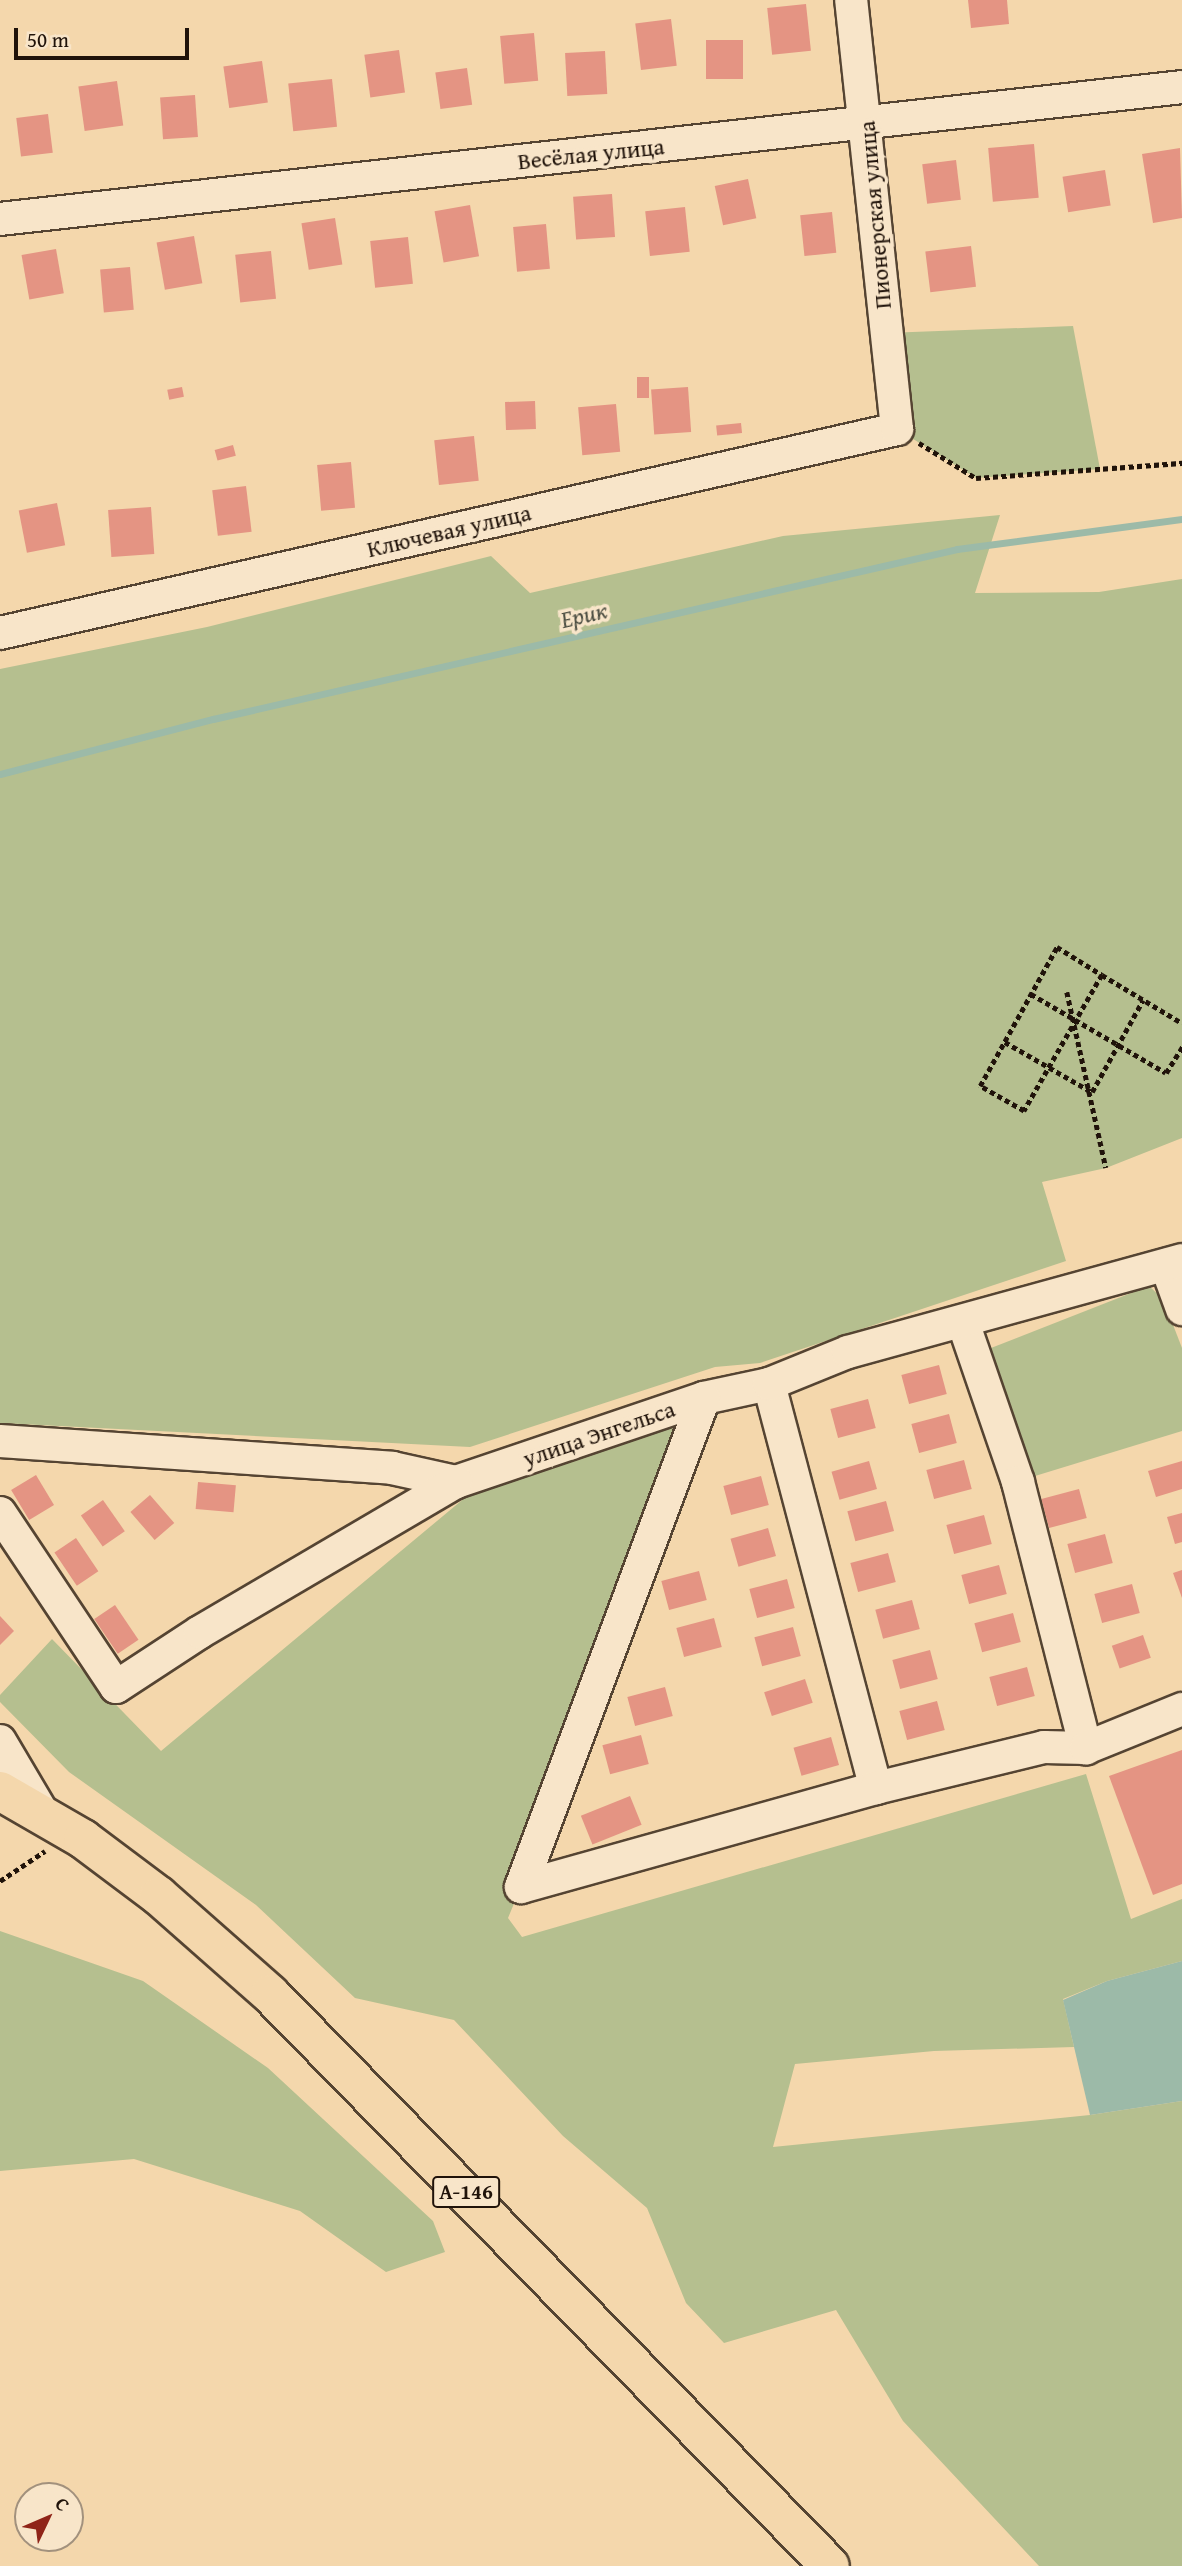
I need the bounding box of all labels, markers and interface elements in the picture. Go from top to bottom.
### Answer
scale bar [18,14,192,58]
text: 50 m [27,24,69,55]
street label: Пионерская улица [853,120,897,310]
street label: Весёлая улица [516,133,666,175]
street label: Ключевая улица [364,499,534,563]
water label: Ерик [558,596,610,634]
street label: улица Энгельса [519,1395,679,1473]
road number: А-146 [431,2174,501,2210]
north arrow [14,2482,84,2552]
text: С [49,2490,76,2517]

